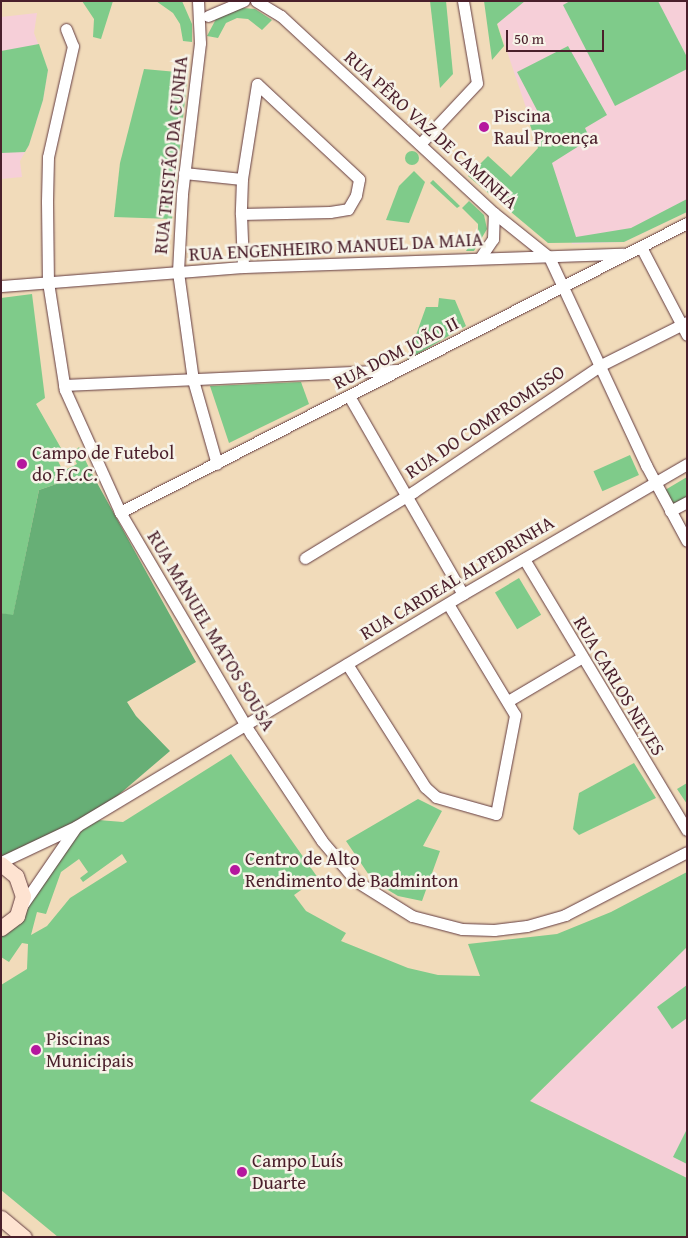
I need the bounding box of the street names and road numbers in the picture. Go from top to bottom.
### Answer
street label: RUA PÊRO VAZ DE CAMINHA [340,46,522,214]
street label: RUA TRISTÃO DA CUNHA [149,55,193,255]
street label: RUA ENGENHEIRO MANUEL DA MAIA [188,228,484,266]
street label: RUA DOM JOÃO II [330,312,462,394]
street label: RUA DO COMPROMISSO [401,360,569,484]
street label: RUA CARDEAL ALPEDRINHA [356,511,558,645]
street label: RUA MANUEL MATOS SOUSA [142,527,280,735]
street label: RUA CARLOS NEVES [569,612,669,760]

